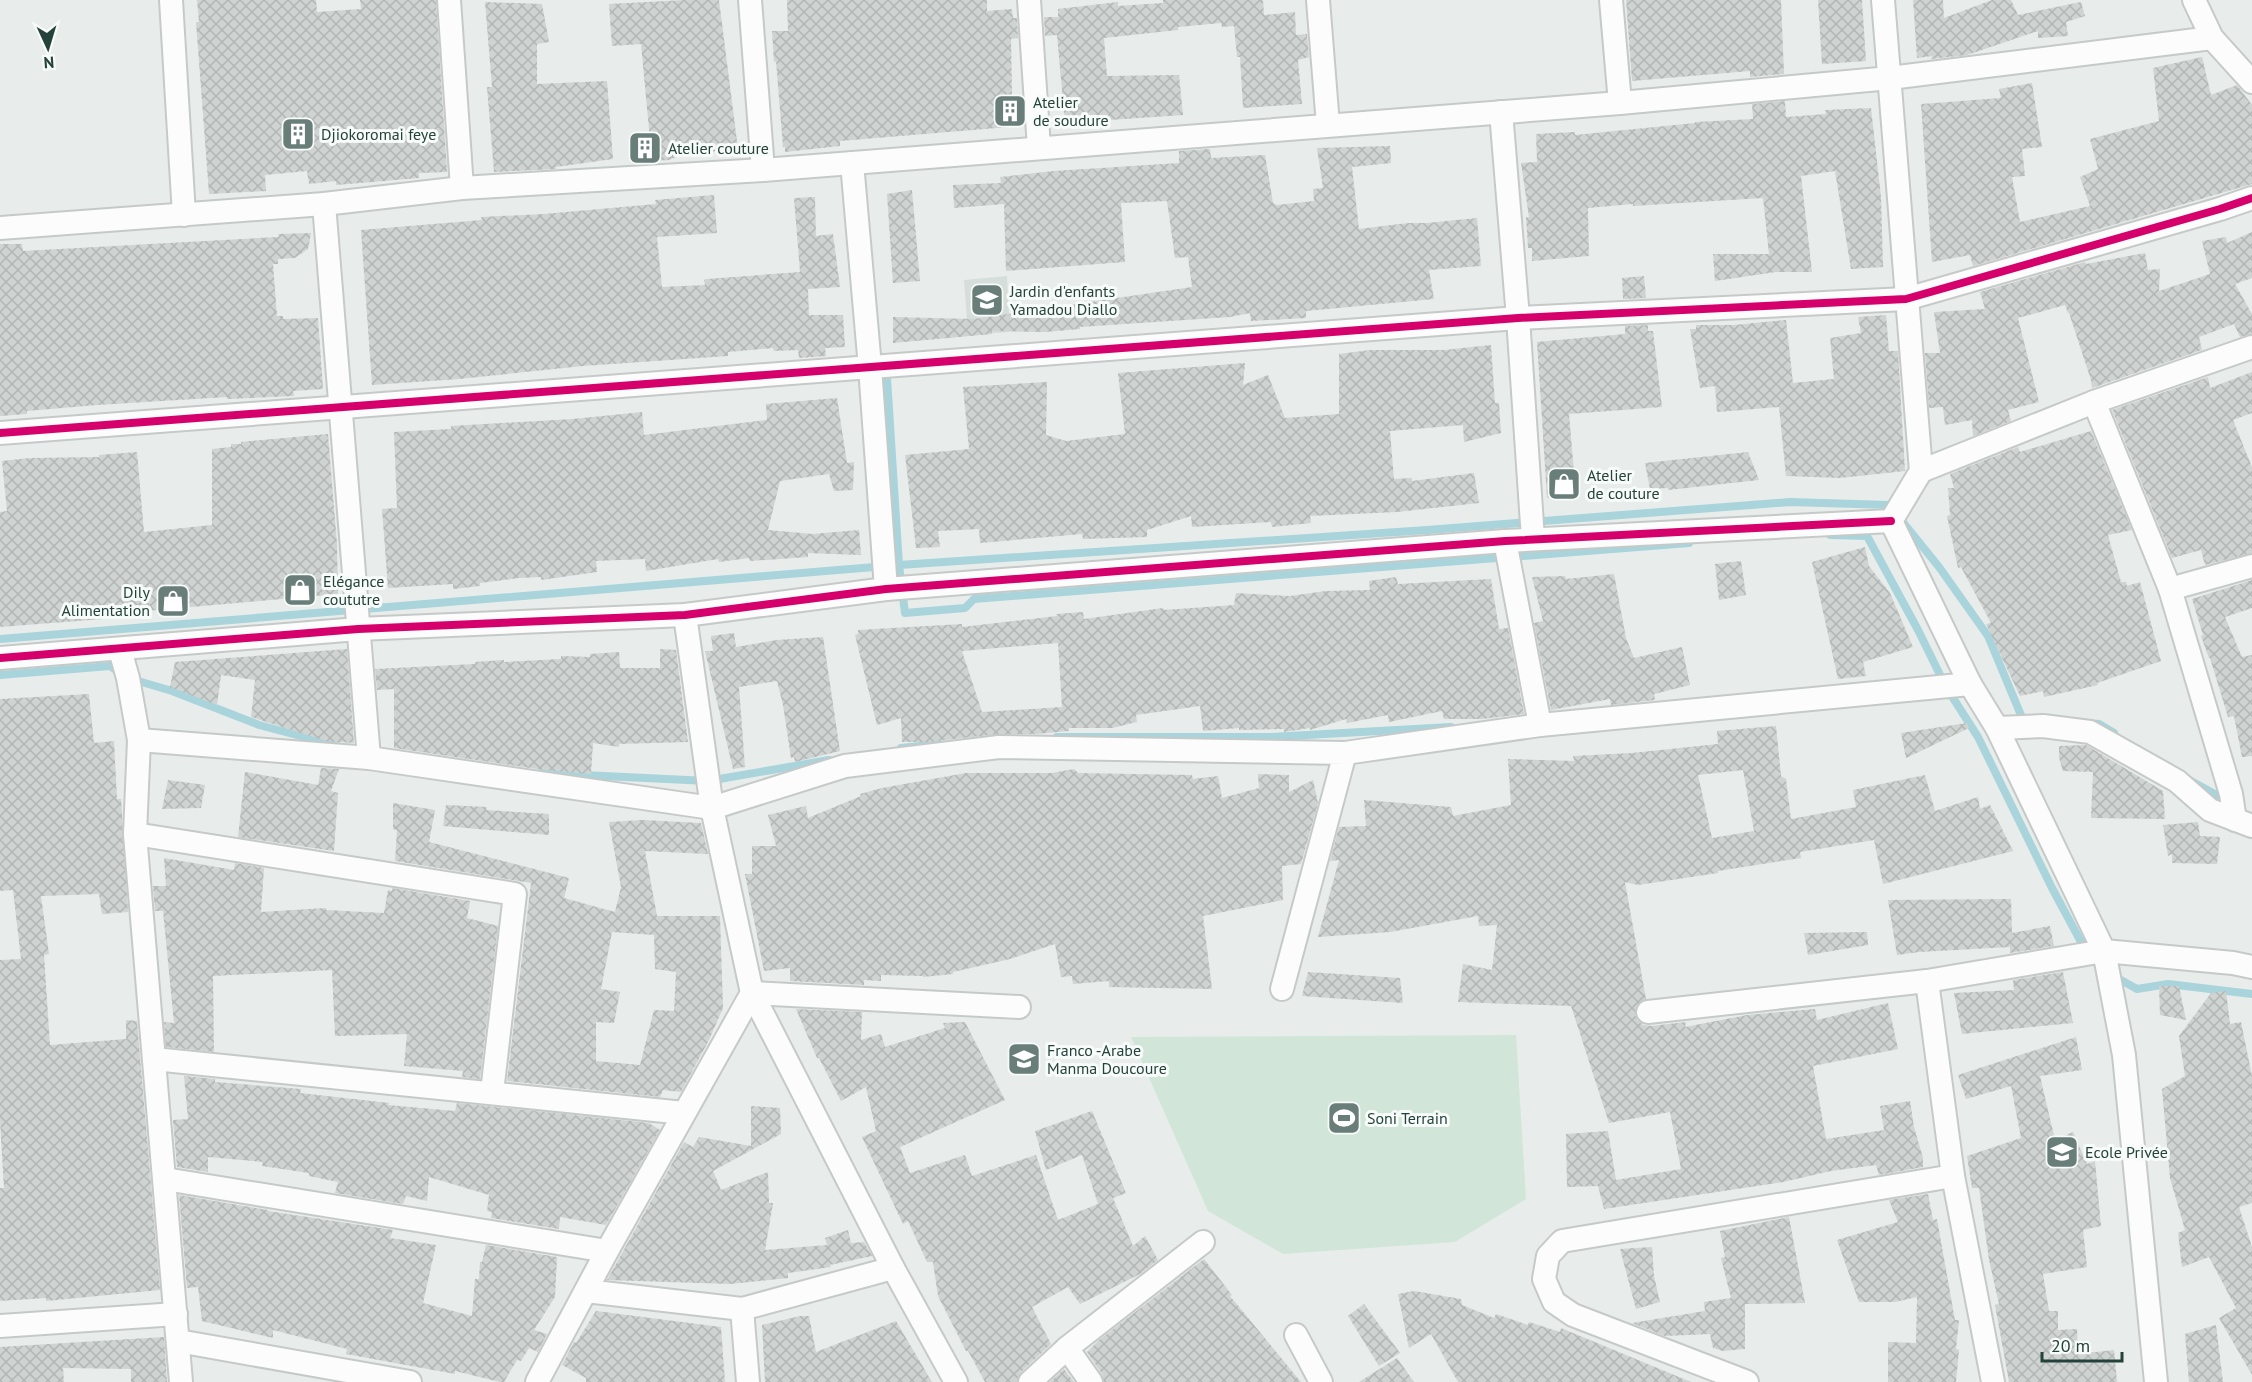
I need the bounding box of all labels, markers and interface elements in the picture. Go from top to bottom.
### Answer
north arrow [18,18,78,78]
text: N [43,53,55,73]
place label: Atelier de soudure [1033,92,1109,130]
building icon: Atelier de soudure [992,93,1028,129]
building icon: Djiokoromai feye [280,116,316,152]
place label: Djiokoromai feye [321,124,436,144]
building icon: Atelier couture [627,130,663,166]
place label: Atelier couture [668,138,769,158]
place label: Jardin d'enfants Yamadou Diallo [1009,281,1117,319]
school or university icon: Jardin d'enfants Yamadou Diallo [969,282,1005,318]
place label: Atelier de couture [1587,465,1660,503]
shop icon: Atelier de couture [1546,466,1582,502]
place label: Elégance coututre [323,571,384,609]
shop icon: Elégance coututre [282,572,318,608]
place label: Dily Alimentation [61,582,151,620]
shop icon: Dily Alimentation [155,583,191,619]
place label: Franco -Arabe Manma Doucoure [1047,1040,1167,1078]
school or university icon: Franco -Arabe Manma Doucoure [1006,1041,1042,1077]
sports icon: Soni Terrain [1326,1100,1362,1136]
place label: Soni Terrain [1367,1108,1448,1128]
school or university icon: Ecole Privée [2044,1134,2080,1170]
place label: Ecole Privée [2085,1142,2168,1162]
scale bar [2042,1325,2122,1363]
text: 20 m [2051,1334,2090,1357]

